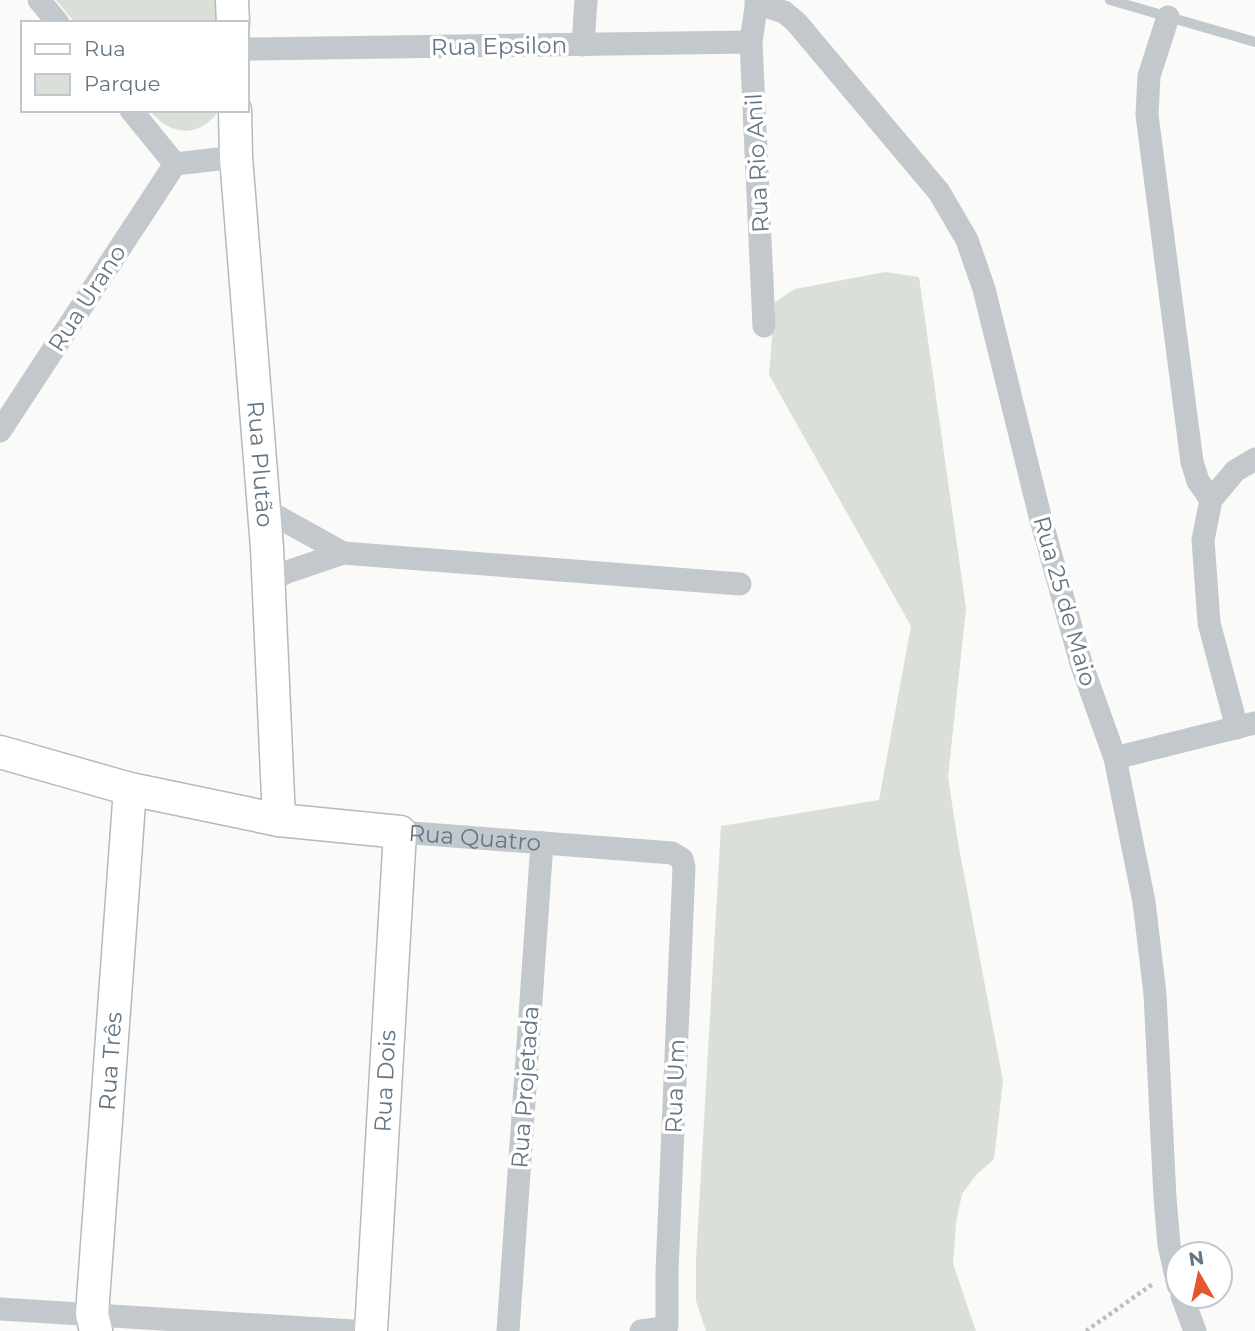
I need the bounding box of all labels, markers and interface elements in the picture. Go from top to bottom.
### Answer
legend [21,21,248,112]
street label: Rua Epsilon [431,31,567,61]
text: Rua [84,36,126,61]
text: Parque [84,71,160,96]
street label: Rua Rio Anil [739,93,775,233]
street label: Rua Urano [42,239,132,357]
street label: Rua Plutão [241,400,279,528]
street label: Rua 25 de Maio [1027,513,1103,689]
street label: Rua Quatro [408,819,542,857]
street label: Rua Projetada [505,1005,545,1169]
street label: Rua Três [93,1011,128,1111]
street label: Rua Dois [368,1029,402,1133]
street label: Rua Um [659,1038,691,1134]
north arrow [1164,1240,1234,1310]
text: N [1187,1246,1206,1271]

